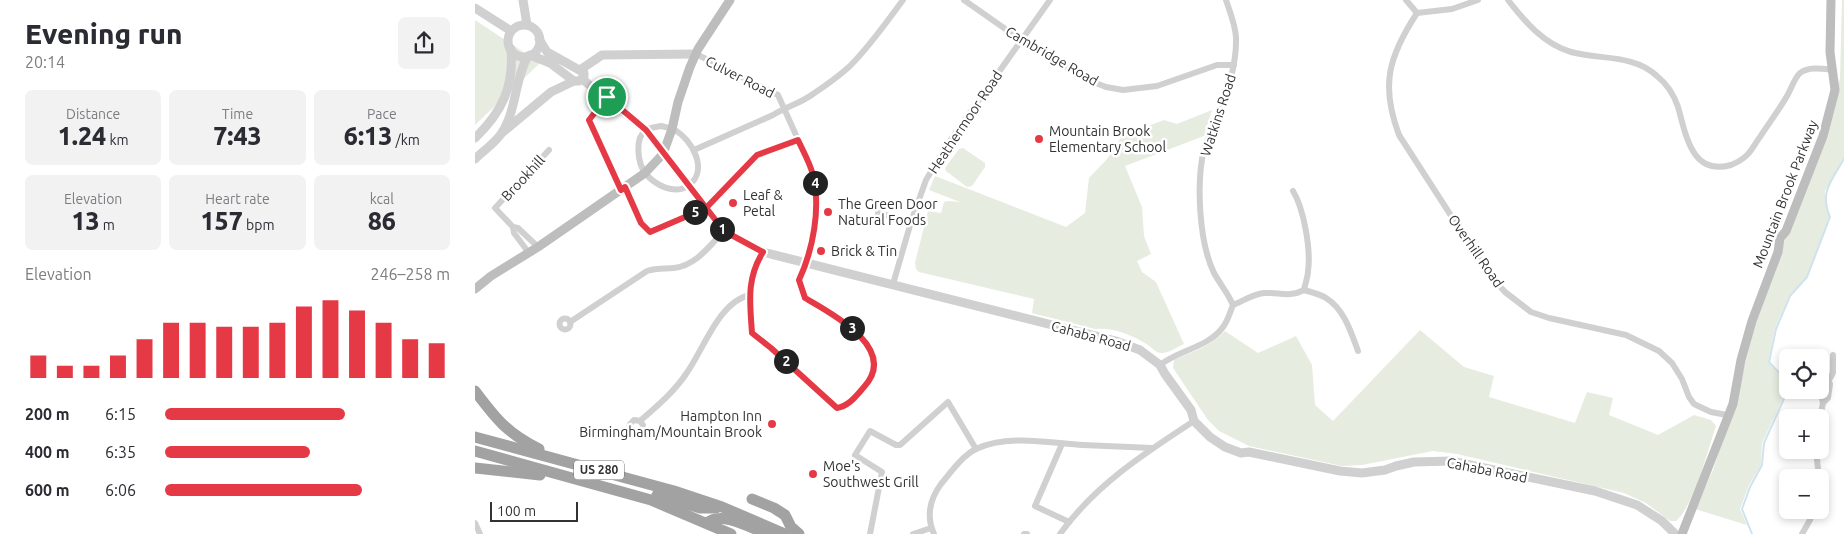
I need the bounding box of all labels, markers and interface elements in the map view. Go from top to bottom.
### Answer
button: share [398,17,450,69]
text: Evening run [25,18,183,49]
street label: Cambridge Road [1003,23,1101,89]
text: 20:14 [25,53,65,71]
street label: Culver Road [703,53,777,101]
street label: Heathermoor Road [925,68,1005,176]
street label: Watkins Road [1197,72,1239,158]
pin [586,76,628,118]
icon: arrive [593,83,621,111]
text: Distance [66,106,120,122]
text: Time [222,106,253,122]
text: Pace [367,106,397,122]
street label: Mountain Brook Parkway [1749,118,1821,270]
text: 1.24 [58,122,106,150]
text: 7:43 [213,122,262,150]
text: 6:13 [344,122,392,150]
place label: Mountain Brook Elementary School [1049,123,1167,155]
text: km [106,132,129,148]
text: /km [392,132,420,148]
marker: Mountain Brook Elementary School [1033,133,1045,145]
street label: Brookhill [498,152,548,204]
pin: 4 [803,170,827,196]
text: 4 [812,175,819,191]
place label: Leaf & Petal [743,187,784,219]
text: Elevation [64,191,122,207]
text: Heart rate [205,191,270,207]
text: kcal [370,191,394,207]
place label: The Green Door Natural Foods [838,196,938,228]
marker: Leaf & Petal [727,197,739,209]
pin: 5 [683,200,707,224]
text: 5 [692,204,699,220]
marker: The Green Door Natural Foods [822,206,834,218]
text: 13 [71,207,100,235]
text: 157 [201,207,243,235]
text: 86 [368,207,396,235]
street label: Overhill Road [1445,212,1507,290]
pin: 1 [709,216,735,242]
text: m [100,217,115,233]
text: bpm [243,217,274,233]
text: 1 [719,221,726,237]
place label: Brick & Tin [831,243,897,259]
marker: Brick & Tin [815,245,827,257]
text: Elevation [25,265,92,283]
text: 246–258 m [370,265,450,283]
pin: 3 [839,316,865,340]
street label: Cahaba Road [1049,318,1133,354]
text: 3 [849,320,856,336]
pin: 2 [773,348,799,374]
map controls [1779,349,1829,519]
button: locate [1779,349,1829,399]
text: 2 [783,353,790,369]
text: 200 m [25,405,70,423]
text: 6:15 [105,405,136,423]
place label: Hampton Inn Birmingham/Mountain Brook [579,408,762,440]
button: + [1779,409,1829,459]
marker: Hampton Inn Birmingham/Mountain Brook [766,418,778,430]
text: 400 m [25,443,70,461]
text: 6:35 [105,443,136,461]
street label: Cahaba Road [1445,454,1529,486]
place label: Moe's Southwest Grill [823,458,919,490]
road number: US 280 [574,460,624,480]
marker: Moe's Southwest Grill [807,468,819,480]
button: − [1779,469,1829,519]
text: 600 m [25,481,70,499]
text: 6:06 [105,481,136,499]
scale bar [490,499,577,522]
text: 100 m [497,503,536,519]

